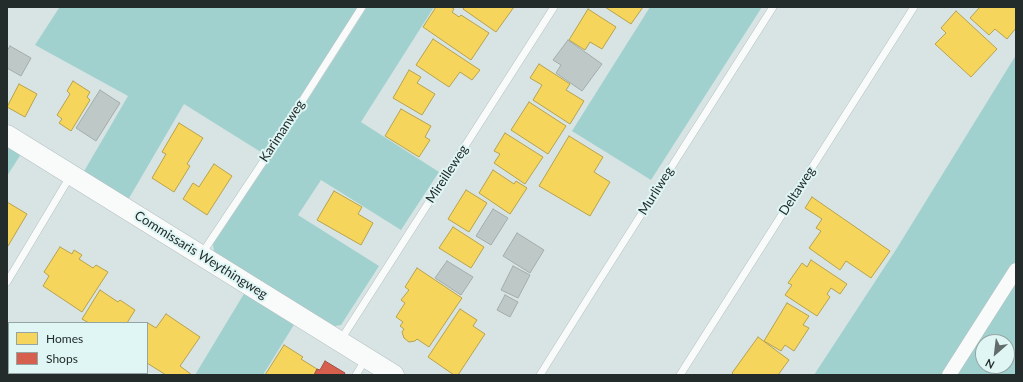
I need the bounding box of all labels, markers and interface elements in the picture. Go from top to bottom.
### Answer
street label: Karimanweg [256,97,308,165]
street label: Mireilleweg [422,142,472,206]
street label: Murliweg [635,164,677,218]
street label: Deltaweg [776,164,818,218]
street label: Commissaris Weythingweg [132,208,270,302]
legend [8,322,148,374]
text: Homes [46,331,83,346]
north arrow [975,334,1015,374]
text: Shops [46,351,78,366]
text: N [983,356,996,372]

